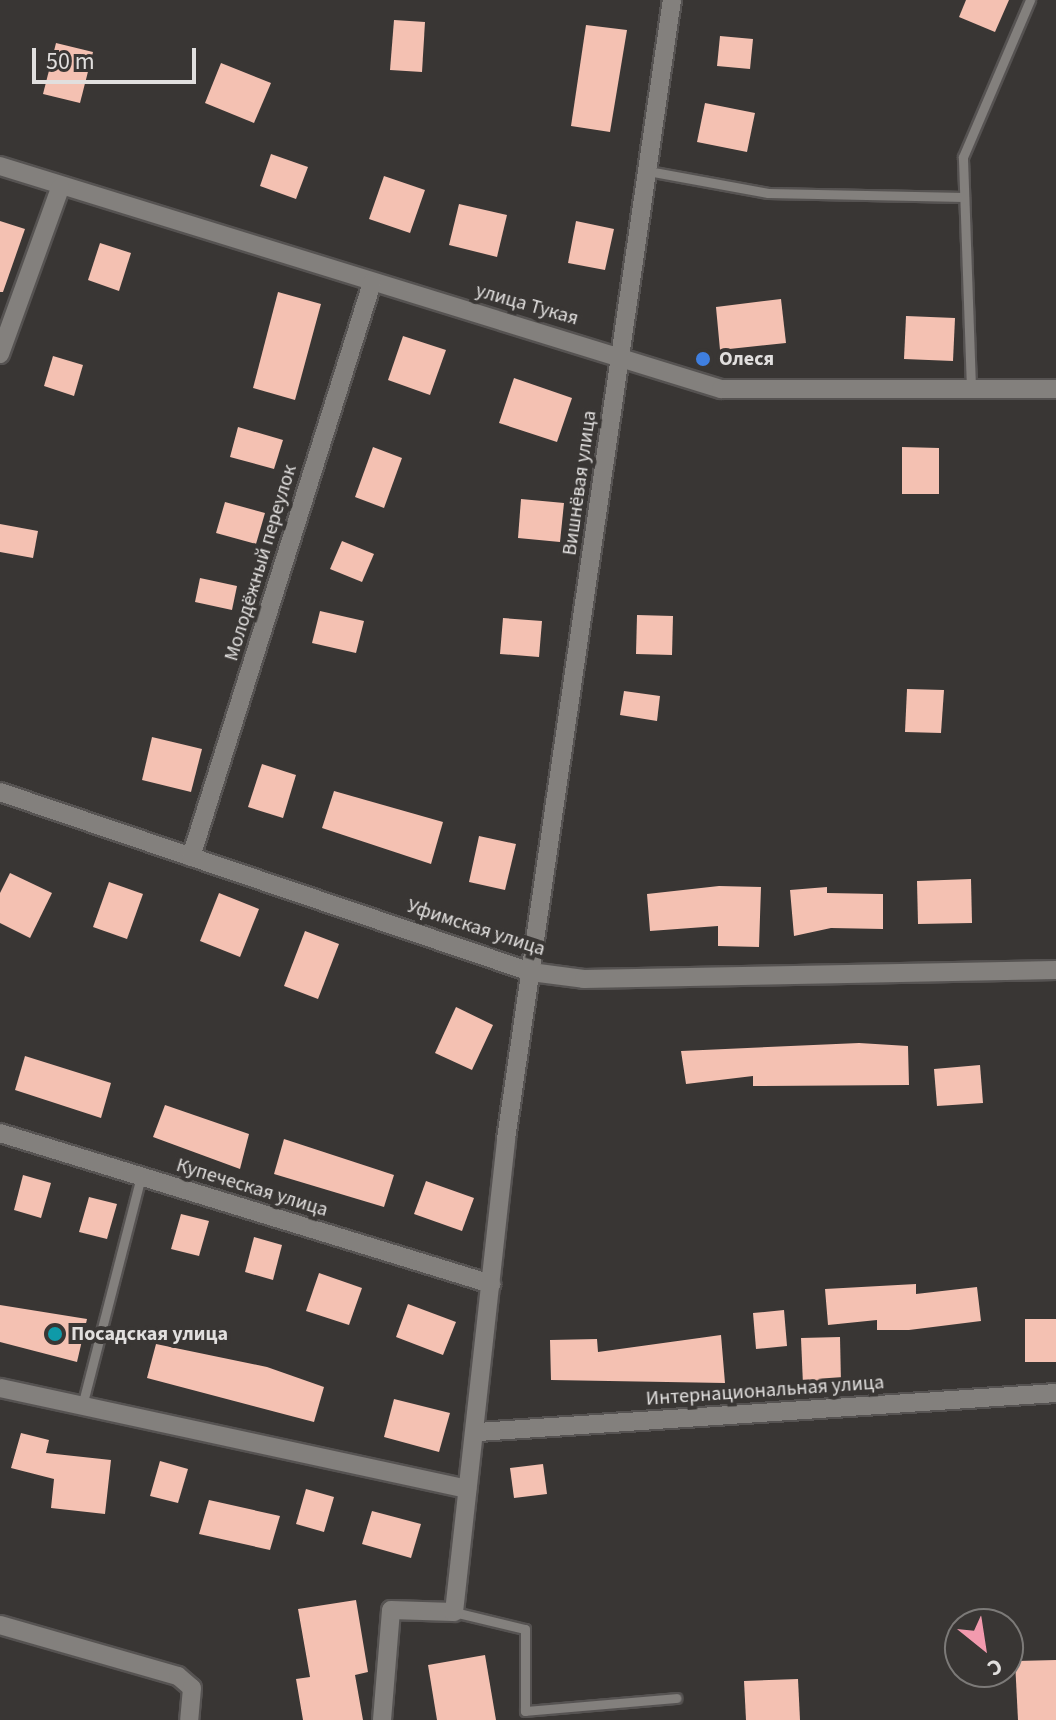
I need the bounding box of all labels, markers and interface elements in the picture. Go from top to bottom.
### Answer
scale bar [36,32,200,82]
text: 50 m [46,44,95,79]
street label: улица Тукая [473,279,581,331]
place label: Олеся [719,347,774,371]
marker: Олеся [694,350,712,368]
street label: Вишнёвая улица [558,409,602,557]
street label: Молодёжный переулок [220,462,302,664]
street label: Уфимская улица [404,894,548,962]
street label: Купеческая улица [173,1154,331,1222]
place label: Посадская улица [71,1322,228,1346]
marker: Посадская улица [46,1325,64,1343]
street label: Интернациональная улица [645,1371,885,1411]
north arrow [944,1608,1024,1688]
text: С [981,1650,1009,1684]

